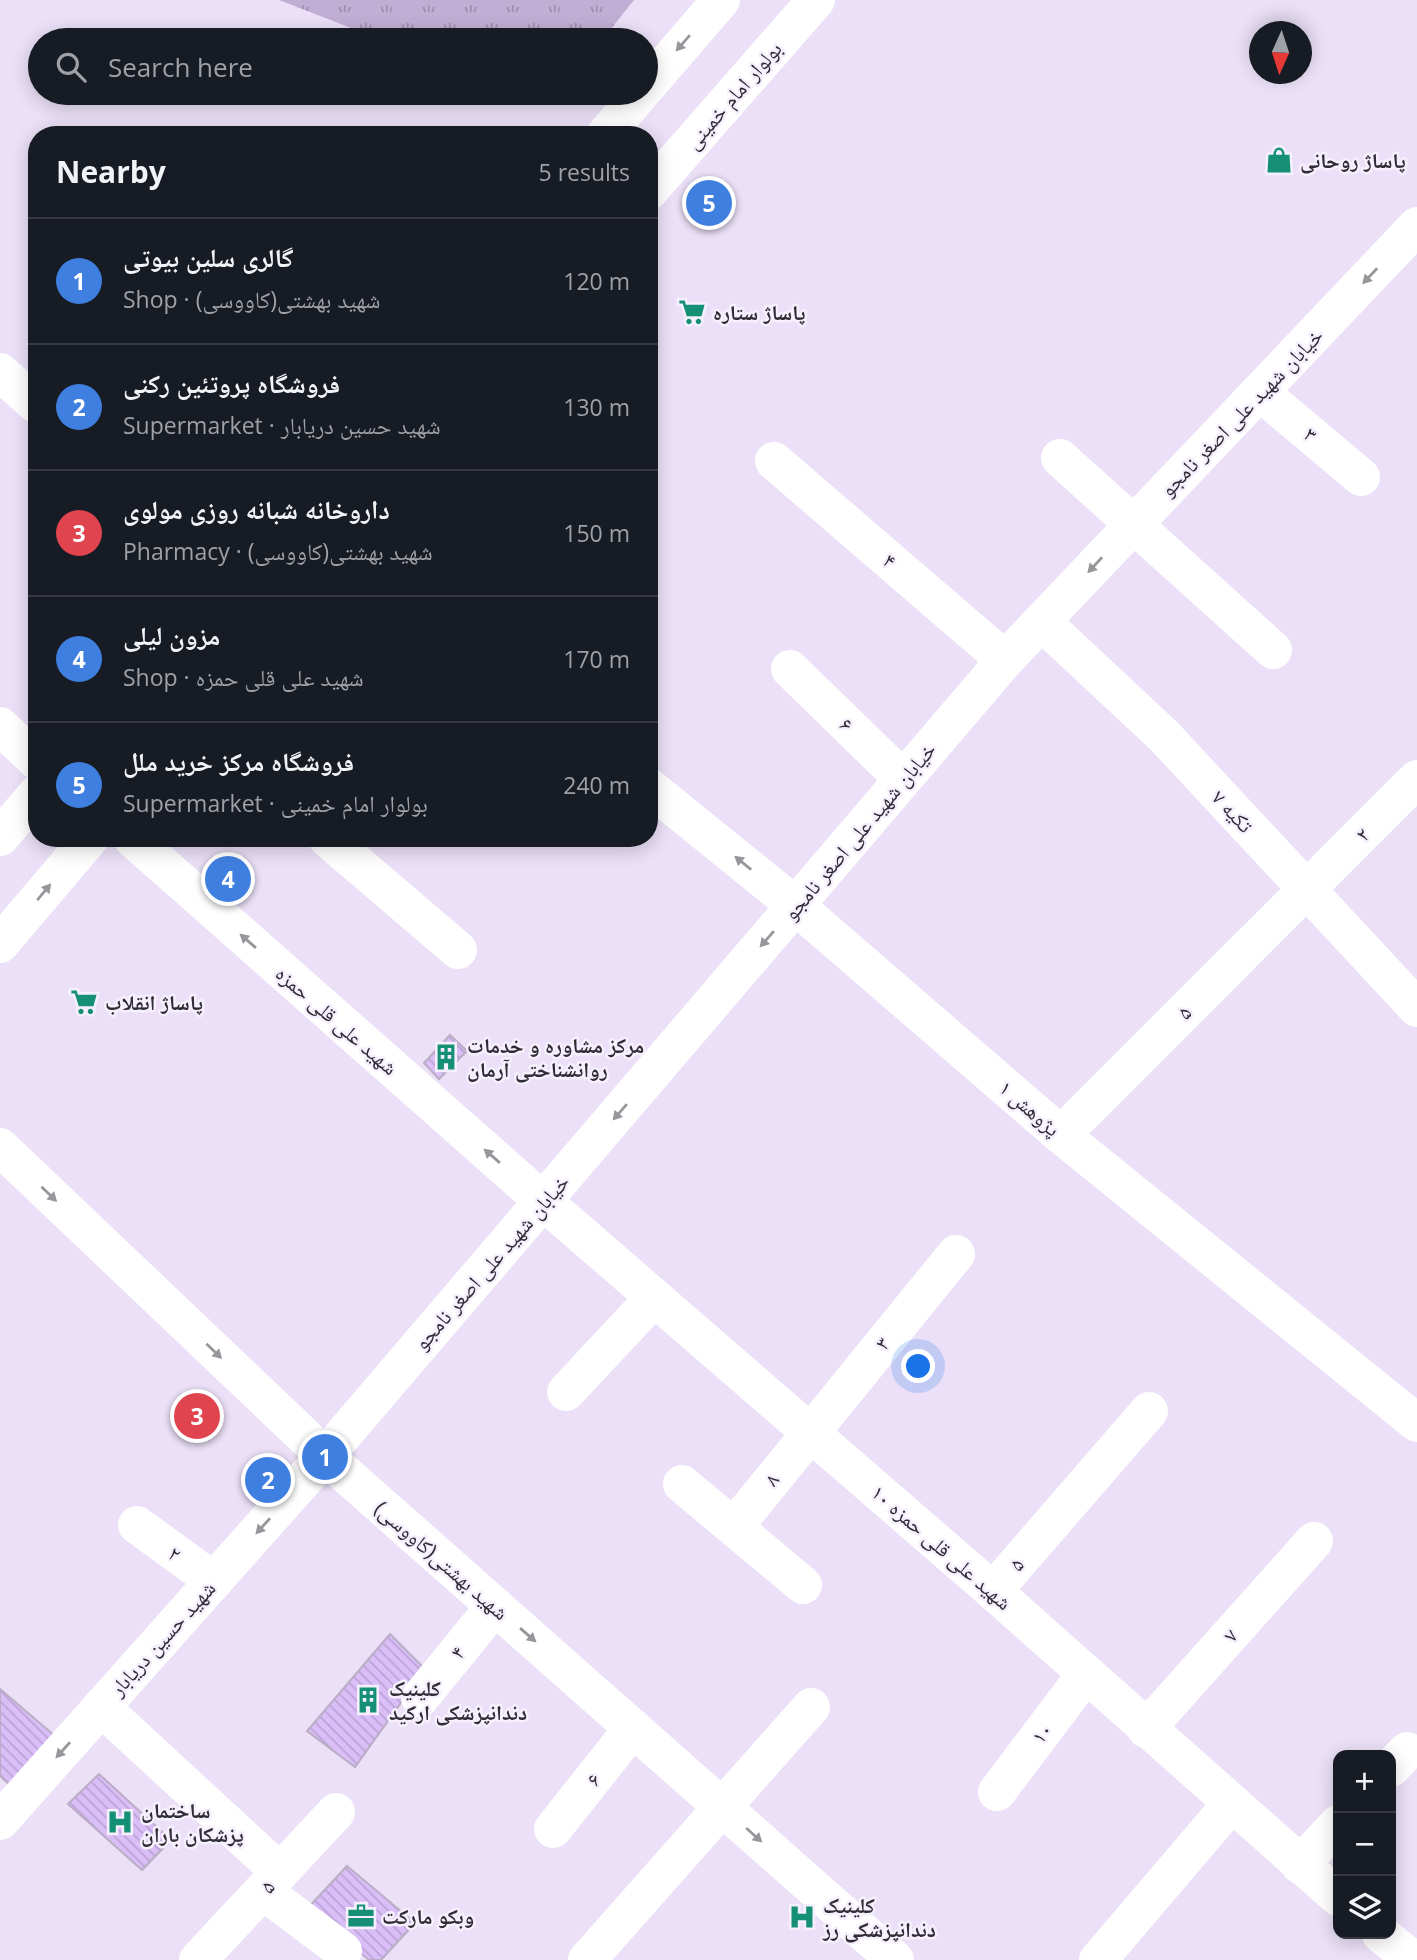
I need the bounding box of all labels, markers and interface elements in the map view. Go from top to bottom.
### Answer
north arrow [1249,21,1312,84]
search box [28,28,658,105]
one-way arrow [676,35,691,52]
street label: بولوار امام خمینی [678,35,788,155]
icon: search [52,48,90,86]
text: Search here [108,49,253,85]
shop icon: پاساژ روحانی [1264,145,1294,175]
place label: پاساژ روحانی [1300,146,1406,174]
text: Nearby [56,151,166,192]
text: 5 results [539,156,630,188]
pin: 5 [686,177,732,229]
text: گالری سلین بیوتی [123,239,294,275]
text: 1 [72,265,86,297]
text: 120 m [563,265,630,297]
one-way arrow [1363,267,1379,284]
text: Shop · شهید بهشتی(کاووسی) [123,283,381,315]
supermarket icon: پاساژ ستاره [677,297,707,327]
place label: پاساژ ستاره [713,298,806,326]
street label: خیابان شهید علی اصغر نامجو [1153,322,1329,502]
text: فروشگاه پروتئین رکنی [123,365,340,401]
text: 2 [72,391,86,423]
text: 130 m [563,391,630,423]
text: Supermarket · شهید حسین دریابار [123,409,441,441]
street label: ۳ [1298,420,1324,448]
text: داروخانه شبانه روزی مولوی [123,491,390,527]
text: 3 [72,517,86,549]
text: 150 m [563,517,630,549]
text: Pharmacy · شهید بهشتی(کاووسی) [123,535,433,567]
street label: ۴ [877,546,903,574]
one-way arrow [1088,556,1104,573]
text: مزون لیلی [123,617,220,653]
text: 4 [72,643,86,675]
text: 170 m [563,643,630,675]
text: Shop · شهید علی قلی حمزه [123,661,364,693]
street label: ۶ [834,711,860,737]
street label: خیابان شهید علی اصغر نامجو [776,736,942,926]
text: فروشگاه مرکز خرید ملل [123,743,354,779]
text: 5 [72,769,86,801]
text: 240 m [563,769,630,801]
street label: تکیه ۷ [1206,784,1260,838]
text: Supermarket · بولوار امام خمینی [123,787,428,819]
street label: ۲ [1349,821,1375,847]
pin: 4 [205,853,251,905]
one-way arrow [734,855,752,870]
one-way arrow [36,883,52,901]
one-way arrow [760,929,775,947]
one-way arrow [239,933,257,949]
street label: شهید علی قلی حمزه [270,959,404,1081]
supermarket icon: پاساژ انقلاب [69,987,99,1017]
place label: پاساژ انقلاب [105,988,203,1016]
street label: ۵ [1171,999,1197,1025]
place label: مرکز مشاوره و خدمات روانشناختی آرمان [467,1031,644,1083]
building icon: مرکز مشاوره و خدمات روانشناختی آرمان [431,1042,461,1072]
street label: پژوهش ۱ [993,1074,1067,1142]
one-way arrow [613,1103,628,1120]
one-way arrow [483,1148,501,1164]
street label: خیابان شهید علی اصغر نامجو [407,1168,575,1356]
one-way arrow [41,1186,58,1203]
street label: ۳ [868,1330,896,1356]
one-way arrow [205,1343,222,1359]
your location [901,1349,935,1383]
pin: 3 [174,1390,220,1442]
pin: 1 [302,1431,348,1483]
pin: 2 [245,1454,291,1506]
street label: ۸ [757,1467,785,1491]
street label: شهید علی قلی حمزه ۱۰ [866,1478,1018,1616]
street label: شهید بهشتی(کاووسی) [369,1494,515,1626]
one-way arrow [256,1517,271,1534]
street label: ۲ [163,1539,187,1567]
street label: ۵ [1002,1551,1030,1577]
street label: شهید حسین دریابار [102,1574,221,1702]
street label: ۷ [1216,1622,1244,1648]
one-way arrow [519,1627,536,1643]
street label: ۴ [443,1640,471,1664]
place label: کلینیک دندانپزشکی ارکید [389,1674,527,1726]
building icon: کلینیک دندانپزشکی ارکید [353,1685,383,1715]
street label: ۱۰ [1024,1717,1058,1749]
one-way arrow [55,1741,71,1759]
map controls [1333,1750,1396,1939]
button: + [1333,1750,1396,1813]
street label: ۶ [579,1767,607,1791]
place label: ساختمان پزشکان باران [141,1796,244,1848]
hospital icon: ساختمان پزشکان باران [105,1807,135,1837]
button: − [1333,1813,1396,1876]
one-way arrow [745,1827,762,1842]
street label: ۵ [254,1873,280,1899]
button: layers [1333,1876,1396,1939]
place label: کلینیک دندانپزشکی رز [822,1891,936,1943]
office icon: وبکو مارکت [346,1901,376,1931]
place label: وبکو مارکت [382,1902,474,1930]
hospital icon: کلینیک دندانپزشکی رز [787,1902,817,1932]

